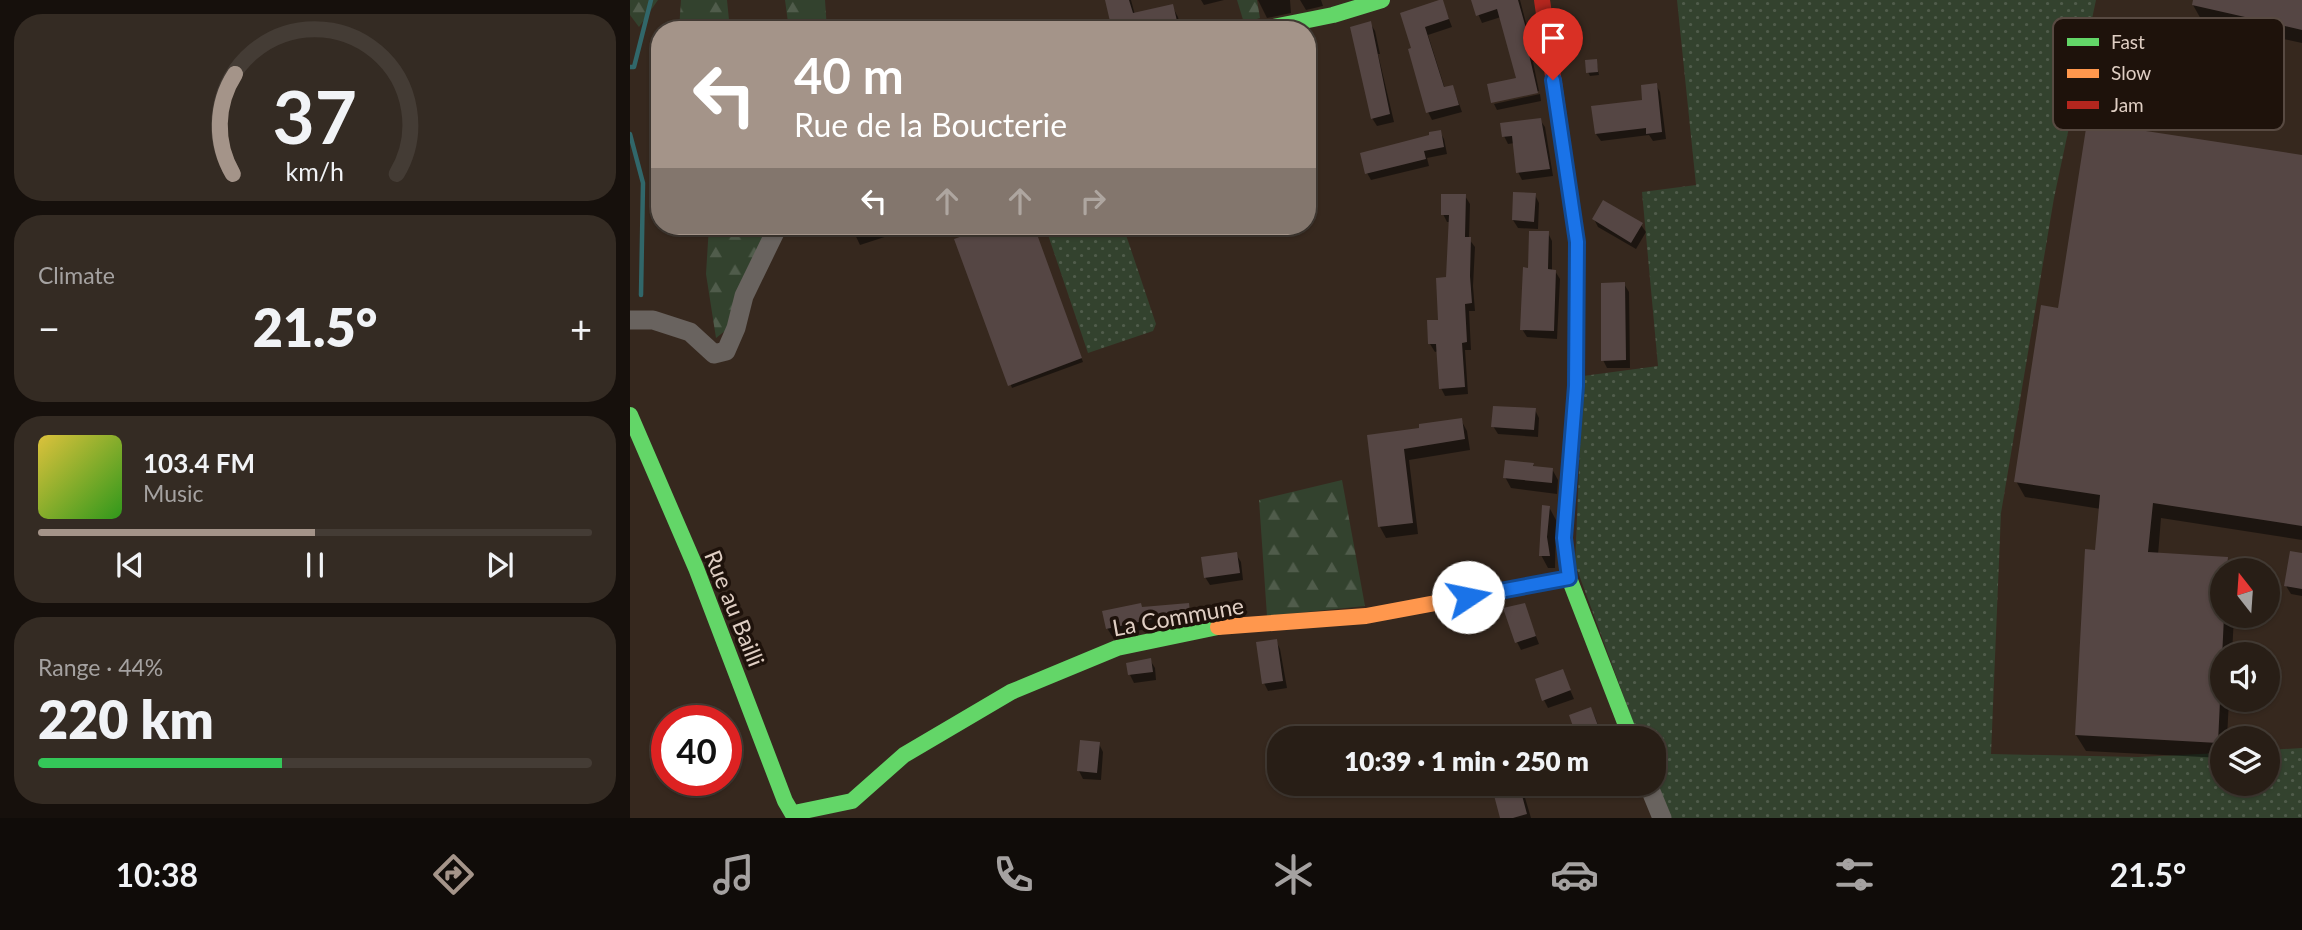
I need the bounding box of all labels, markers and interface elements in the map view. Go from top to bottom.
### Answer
pin [1523,8,1583,80]
legend [2053,18,2284,130]
icon: arrive [1534,19,1572,57]
text: Fast [2111,30,2145,53]
text: 40 m [794,46,904,104]
icon: left [679,49,770,140]
text: Slow [2111,61,2151,84]
text: 37 [273,72,357,160]
text: Jam [2111,93,2144,116]
text: Rue de la Boucterie [794,105,1067,144]
text: km/h [286,155,344,185]
icon: left [855,182,893,220]
icon: ahead [928,182,966,220]
icon: ahead [1001,182,1039,220]
icon: right [1074,182,1112,220]
text: Climate [38,261,115,289]
text: 21.5° [253,296,377,358]
text: − [38,305,60,351]
text: + [570,305,592,351]
text: 103.4 FM [143,447,255,479]
text: Music [143,479,203,507]
icon: previous [111,546,149,584]
icon: pause [296,546,334,584]
icon: next [481,546,519,584]
street label: Rue au Bailli [699,546,771,670]
north arrow [2210,558,2280,628]
map controls [2210,558,2280,796]
position arrow [1431,560,1505,634]
street label: La Commune [1110,591,1246,641]
button: sound [2210,642,2280,712]
text: Range · 44% [38,653,163,681]
text: 220 km [38,688,214,750]
speed limit sign: 40 [651,705,742,796]
button: layers [2210,726,2280,796]
text: 10:39 · 1 min · 250 m [1344,745,1589,777]
icon: directions [429,850,478,899]
icon: music [709,850,758,899]
icon: phone [989,850,1038,899]
icon: climate [1269,850,1318,899]
icon: car [1550,850,1599,899]
icon: filters [1830,850,1879,899]
text: 10:38 [116,855,198,894]
text: 21.5° [2110,855,2186,894]

